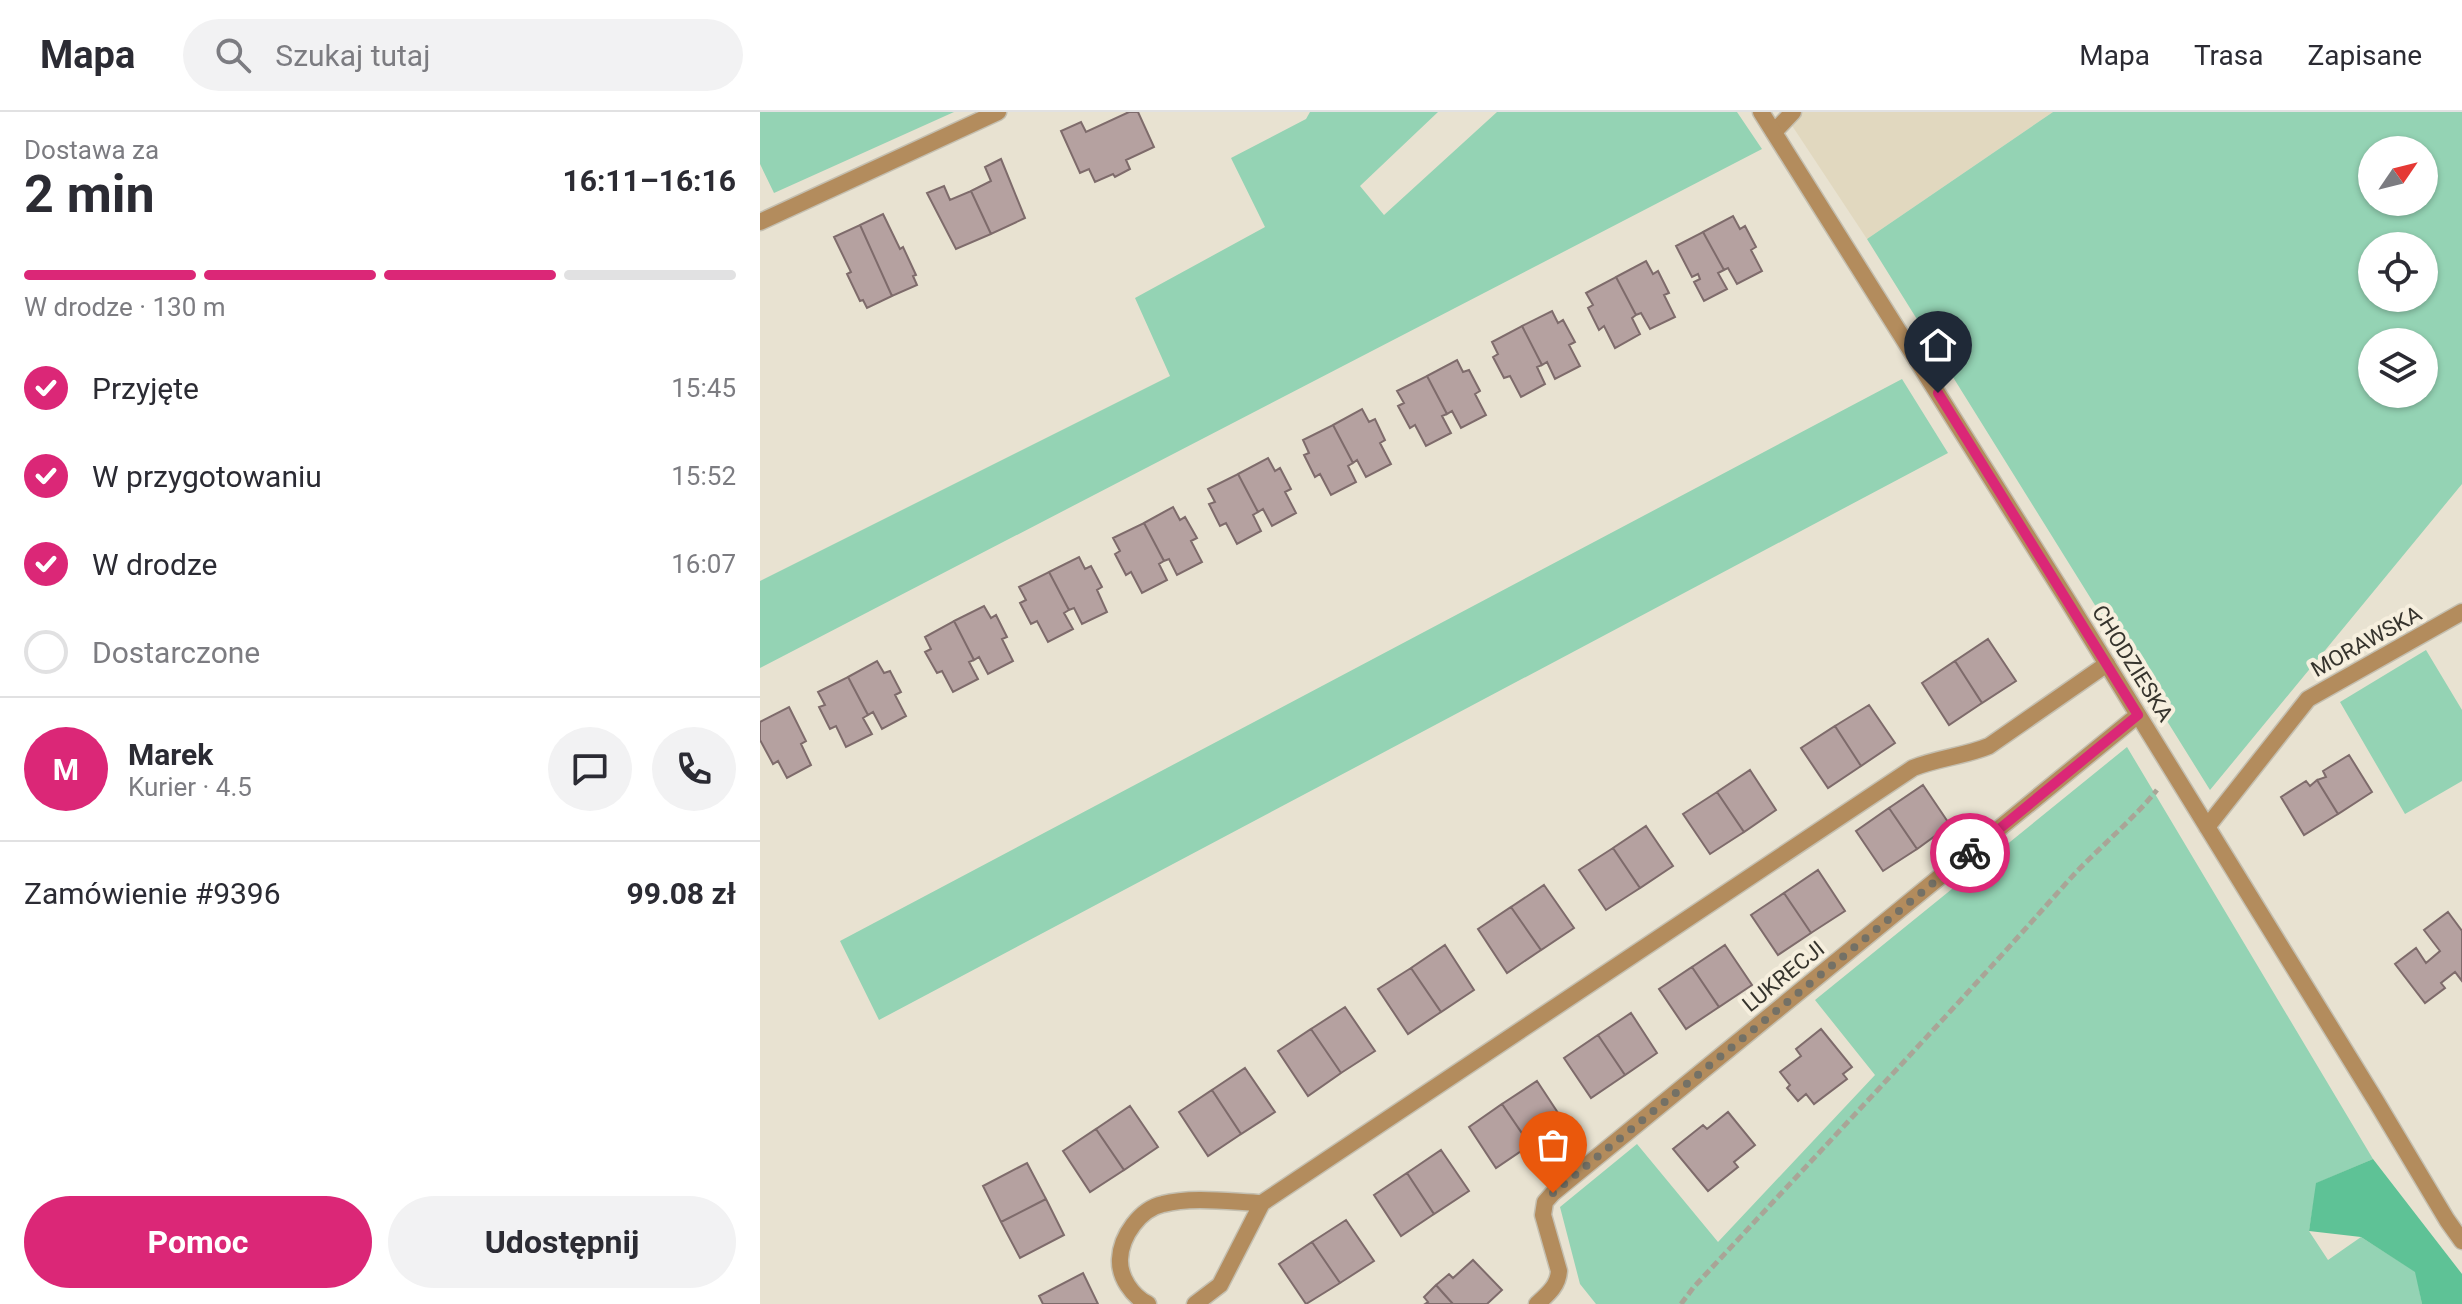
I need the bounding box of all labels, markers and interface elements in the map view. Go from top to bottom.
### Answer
search box [183,19,743,91]
text: Mapa [40,33,135,77]
icon: search [211,33,255,77]
text: Szukaj tutaj [275,38,430,73]
text: Mapa [2079,39,2150,72]
text: Trasa [2194,39,2263,72]
text: Zapisane [2307,39,2422,72]
text: Dostawa za [24,135,159,165]
north arrow [2358,136,2438,216]
map controls [2358,136,2438,408]
text: 16:11–16:16 [562,163,736,198]
text: 2 min [24,164,155,225]
button: locate [2358,232,2438,312]
text: W drodze · 130 m [24,292,226,322]
pin [1904,311,1972,393]
icon: home [1916,323,1960,367]
button: layers [2358,328,2438,408]
icon: check [24,366,68,410]
text: Przyjęte [92,371,199,406]
text: 15:45 [671,373,736,403]
icon: check [24,454,68,498]
text: W przygotowaniu [92,459,322,494]
text: 15:52 [671,461,736,491]
icon: check [24,542,68,586]
text: W drodze [92,547,217,582]
text: 16:07 [671,549,736,579]
street label: CHODZIESKA [2087,601,2179,727]
street label: MORAWSKA [2307,601,2426,682]
text: Dostarczone [92,635,260,670]
button: chat [548,727,632,811]
button: phone [652,727,736,811]
text: Marek [128,737,213,772]
text: M [53,752,79,787]
text: Kurier · 4.5 [128,772,252,802]
courier [1930,813,2010,893]
icon: bike [1948,831,1992,875]
text: Zamówienie #9396 [24,876,281,911]
text: 99.08 zł [627,876,736,911]
street label: LUKRECJI [1737,936,1829,1017]
pin [1519,1111,1587,1193]
icon: bag [1531,1123,1575,1167]
button: Pomoc [24,1196,372,1288]
button: Udostępnij [388,1196,736,1288]

